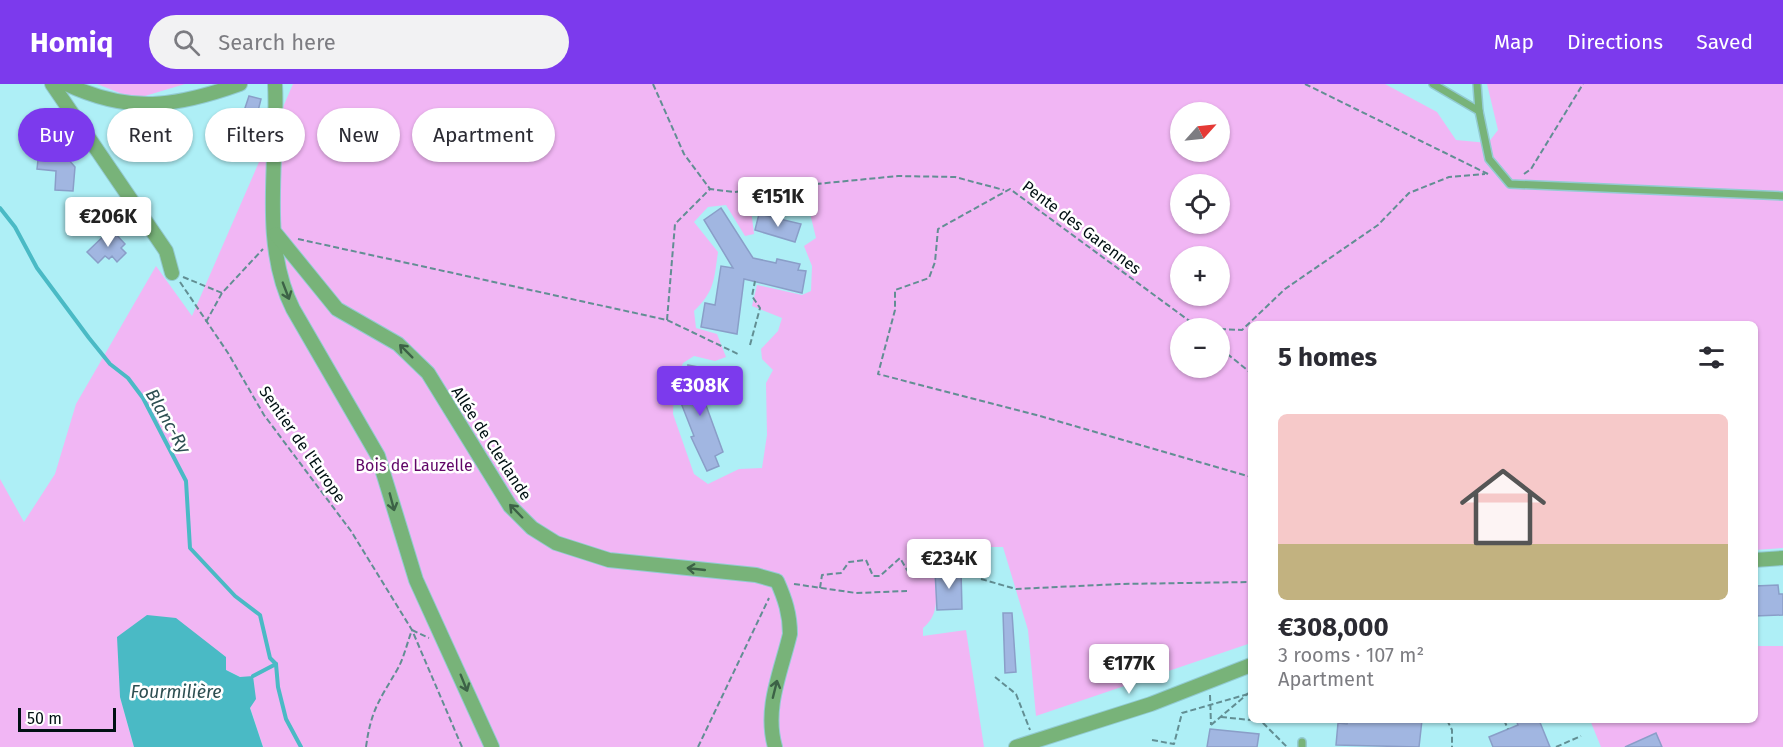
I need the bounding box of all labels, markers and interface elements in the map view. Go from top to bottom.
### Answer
search box [149,15,569,69]
text: Homiq [30,26,113,59]
icon: search [170,26,203,59]
text: Search here [218,29,336,56]
text: Map [1494,29,1534,55]
text: Directions [1567,29,1663,55]
text: Saved [1696,29,1753,55]
north arrow [1170,102,1230,162]
map controls [1170,102,1230,378]
chip: Buy [18,108,95,162]
chip: Rent [107,108,193,162]
chip: Filters [205,108,305,162]
chip: New [317,108,400,162]
chip: Apartment [412,108,555,162]
button: locate [1170,174,1230,234]
pin: €151K [736,177,820,228]
street label: Pente des Garennes [1019,177,1145,278]
text: €151K [752,184,804,208]
pin: €206K [66,197,150,248]
text: €206K [79,204,137,228]
button: + [1170,246,1230,306]
one-way arrow [281,281,292,300]
button: − [1170,318,1230,378]
icon: filters [1695,341,1728,374]
text: 5 homes [1278,342,1377,373]
one-way arrow [398,344,413,359]
pin: €308K [658,366,742,417]
text: €308K [671,373,729,397]
street label: Sentier de l'Europe [255,382,350,506]
street label: Allée de Clerlande [448,383,535,504]
water label: Blanc-Ry [141,385,196,458]
icon: home [1449,453,1557,561]
park label: Bois de Lauzelle [355,456,473,475]
one-way arrow [386,492,398,511]
one-way arrow [508,504,523,519]
pin: €234K [907,539,991,590]
text: €234K [921,546,977,570]
one-way arrow [687,563,707,574]
text: €308,000 [1278,612,1389,643]
text: 3 rooms · 107 m² [1278,643,1424,667]
pin: €177K [1087,644,1171,695]
text: €177K [1103,651,1155,675]
text: Apartment [1278,667,1374,691]
one-way arrow [459,673,470,691]
one-way arrow [770,680,782,699]
water label: Fourmilière [130,681,222,703]
scale bar [18,705,116,732]
text: 50 m [27,709,62,728]

